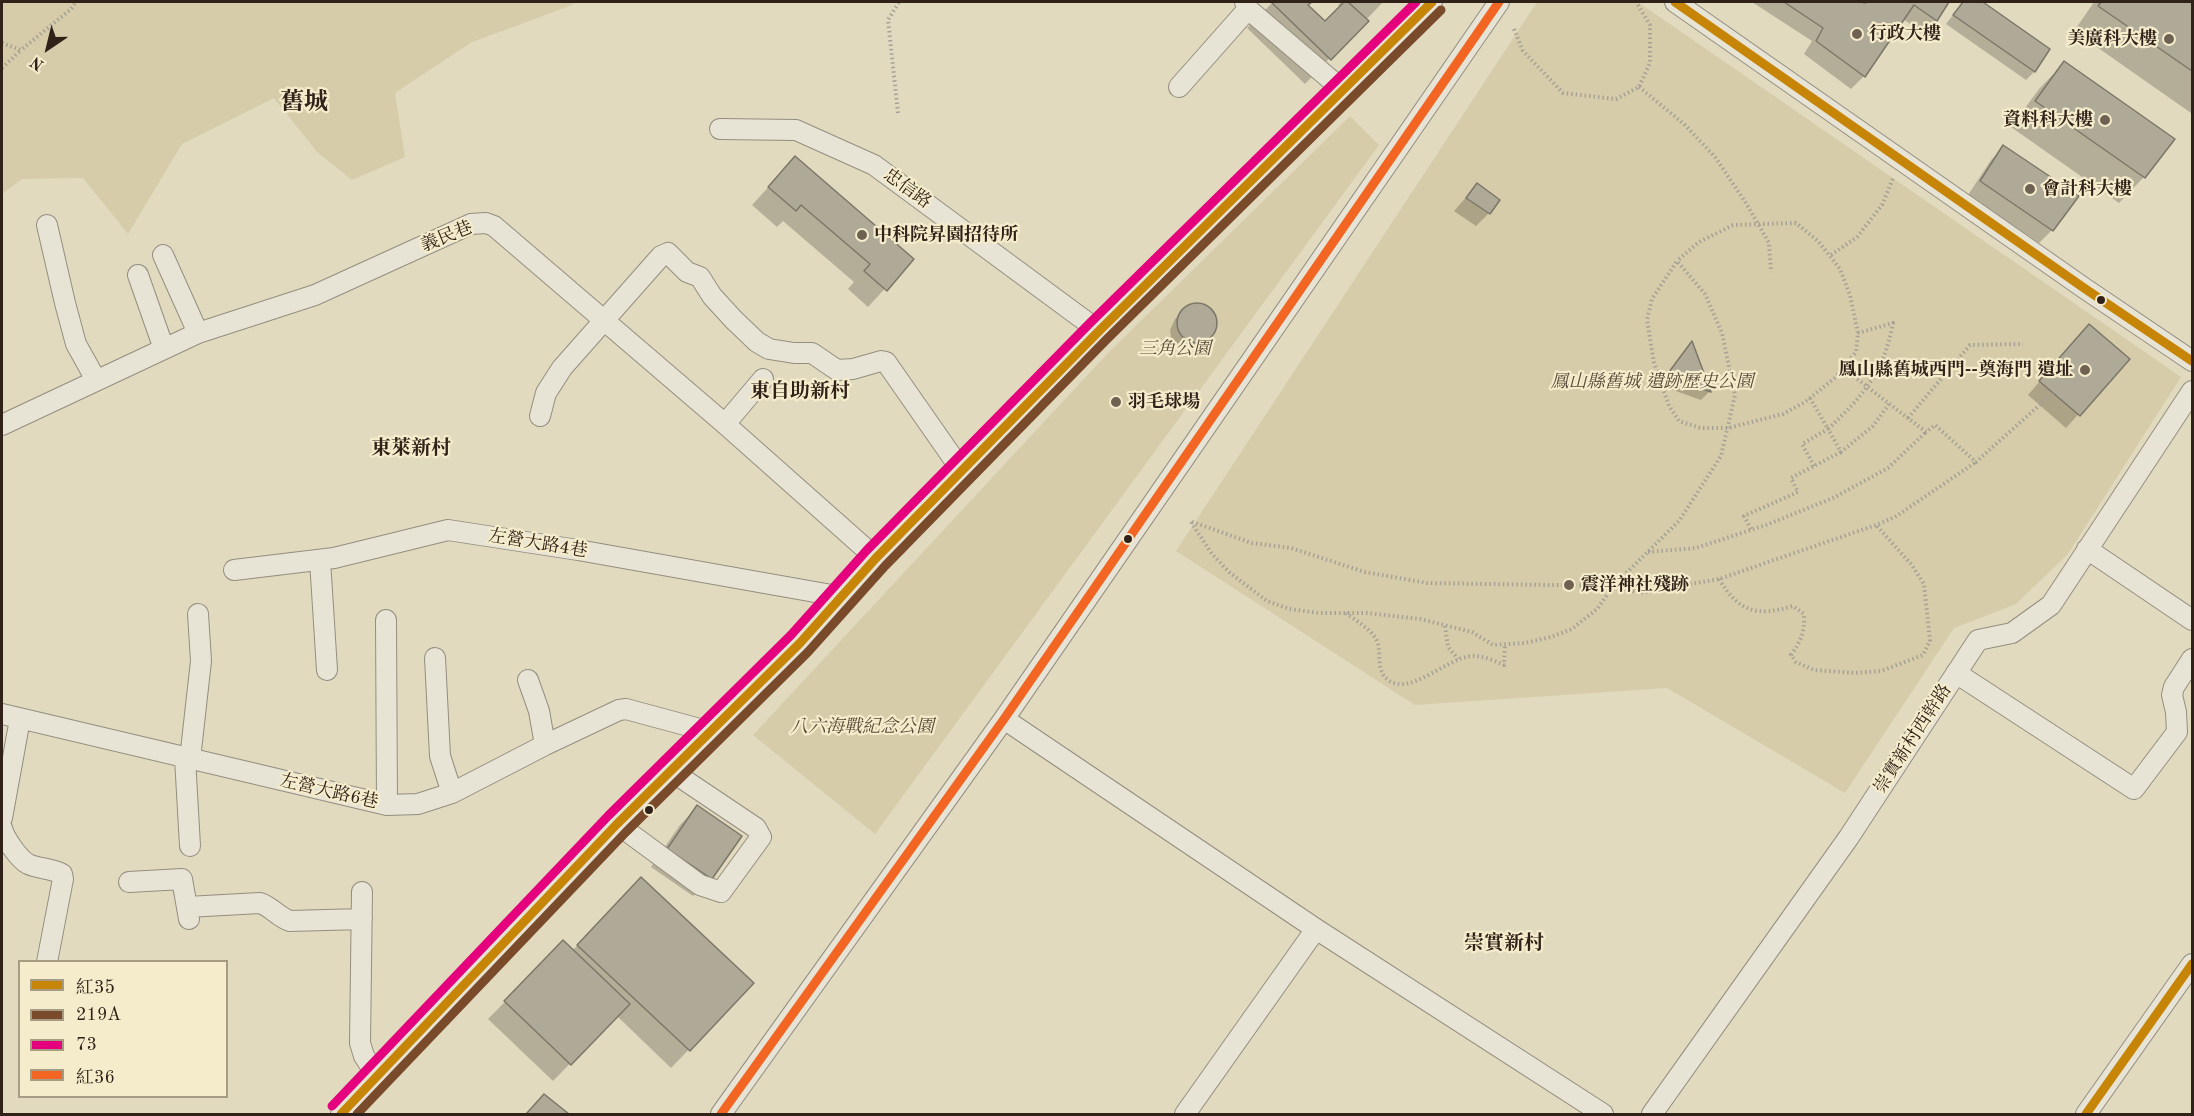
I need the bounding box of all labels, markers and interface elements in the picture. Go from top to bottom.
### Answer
north arrow [18,18,78,78]
place label: 行政大樓 [1869,23,1941,45]
marker: 行政大樓 [1850,27,1864,41]
place label: 美廣科大樓 [2067,28,2157,50]
marker: 美廣科大樓 [2162,32,2176,46]
text: N [28,53,47,73]
district label: 舊城 [280,89,328,117]
place label: 資料科大樓 [2003,109,2093,131]
marker: 資料科大樓 [2098,113,2112,127]
street label: 忠信路 [879,164,935,214]
place label: 會計科大樓 [2042,178,2132,200]
marker: 會計科大樓 [2023,182,2037,196]
street label: 義民巷 [418,217,476,257]
place label: 中科院昇園招待所 [874,224,1018,246]
marker: 中科院昇園招待所 [855,228,869,242]
unlabelled marker [2095,294,2107,306]
park label: 三角公園 [1139,338,1211,360]
place label: 鳳山縣舊城西門--奠海門 遺址 [1839,359,2073,381]
marker: 鳳山縣舊城西門--奠海門 遺址 [2078,363,2092,377]
park label: 鳳山縣舊城 遺跡歷史公園 [1550,371,1754,393]
district label: 東自助新村 [750,380,850,404]
place label: 羽毛球場 [1128,391,1200,413]
marker: 羽毛球場 [1109,395,1123,409]
district label: 東萊新村 [371,437,451,461]
street label: 左營大路4巷 [487,525,589,563]
unlabelled marker [1122,533,1134,545]
place label: 震洋神社殘跡 [1581,574,1689,596]
marker: 震洋神社殘跡 [1562,578,1576,592]
street label: 崇實新村西幹路 [1870,680,1956,798]
park label: 八六海戰紀念公園 [790,716,934,738]
street label: 左營大路6巷 [278,770,380,814]
unlabelled marker [643,804,655,816]
district label: 崇實新村 [1464,932,1544,956]
legend [18,960,228,1098]
text: 紅35 [76,979,115,997]
text: 219A [76,1006,121,1024]
text: 73 [76,1036,97,1054]
text: 紅36 [76,1069,115,1087]

